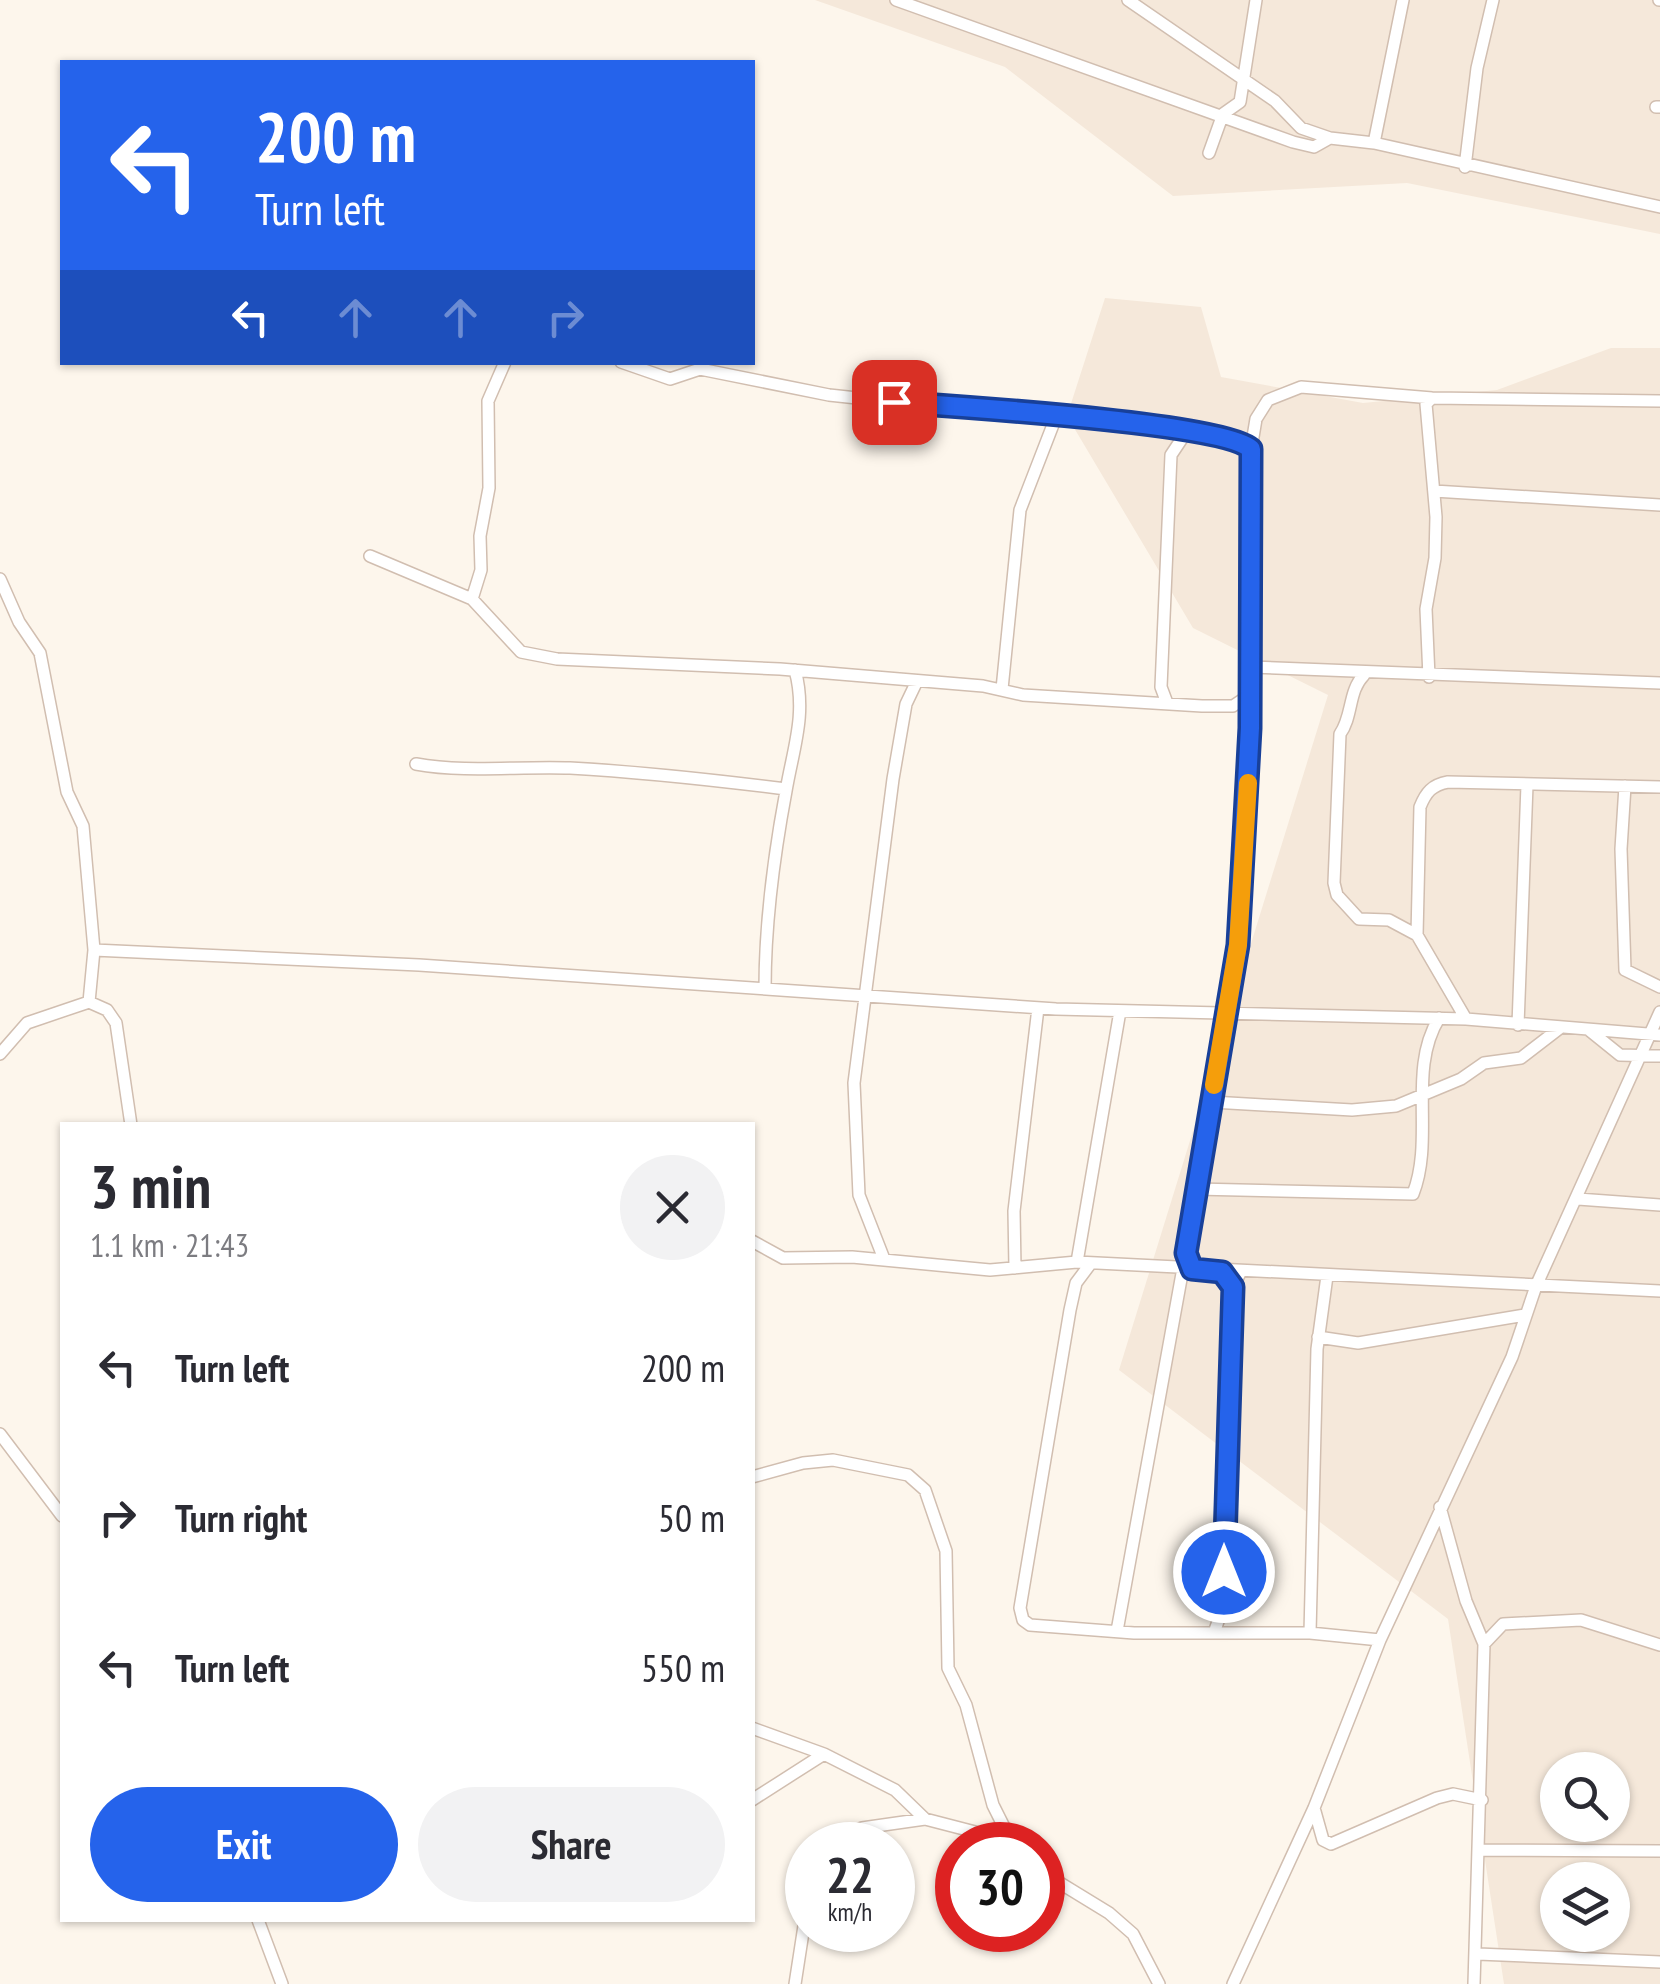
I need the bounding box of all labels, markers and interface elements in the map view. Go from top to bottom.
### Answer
text: 200 m [255,91,416,181]
icon: left [90,100,220,230]
text: Turn left [255,179,385,237]
icon: left [223,290,278,345]
icon: ahead [328,290,383,345]
icon: ahead [433,290,488,345]
icon: right [538,290,593,345]
pin [852,360,937,445]
icon: arrive [867,375,922,430]
text: 3 min [90,1147,211,1225]
button: close [620,1155,725,1260]
text: 1.1 km · 21:43 [90,1224,249,1266]
icon: left [90,1340,145,1395]
text: Turn left [175,1343,289,1392]
text: 200 m [641,1343,725,1392]
icon: right [90,1490,145,1545]
text: Turn right [175,1493,307,1542]
text: 50 m [658,1493,725,1542]
position arrow [1172,1520,1276,1624]
icon: left [90,1640,145,1695]
text: Turn left [175,1643,289,1692]
text: 550 m [641,1643,725,1692]
map controls [1540,1752,1630,1952]
button: search [1540,1752,1630,1842]
button: Exit [90,1787,398,1902]
button: Share [418,1787,725,1902]
speed limit sign: 30 [935,1822,1065,1952]
text: 22 [826,1842,874,1907]
button: layers [1540,1862,1630,1952]
text: km/h [828,1896,872,1928]

